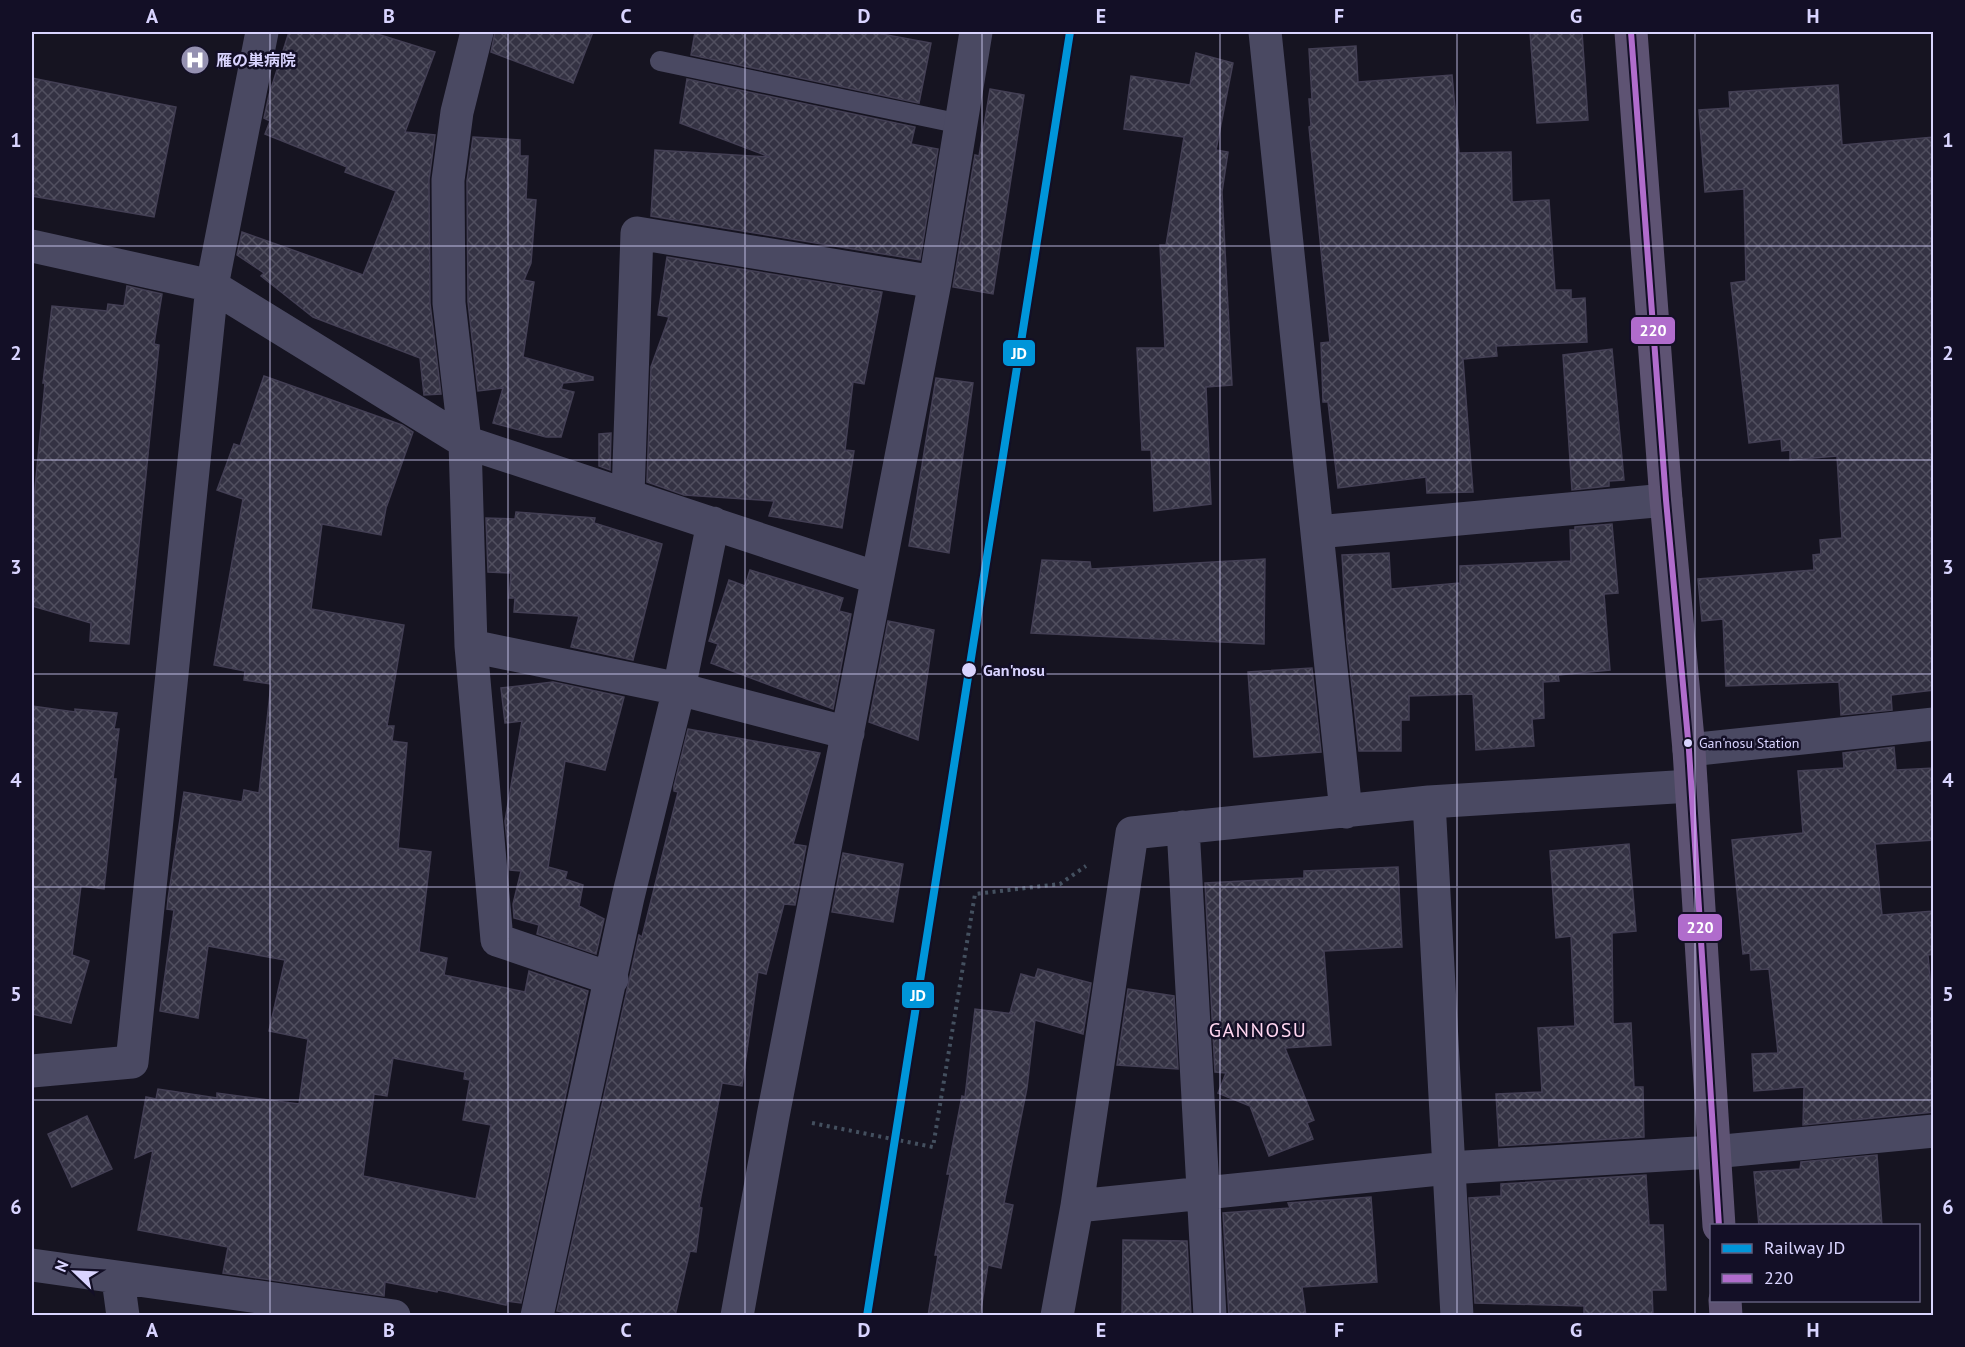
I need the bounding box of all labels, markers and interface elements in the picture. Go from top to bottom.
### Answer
text: A [146,3,159,29]
text: B [383,3,395,29]
text: C [620,3,632,29]
text: D [858,3,871,29]
text: E [1096,3,1106,29]
text: F [1334,3,1344,29]
text: G [1570,3,1582,29]
text: H [1806,3,1820,29]
hospital icon: 雁の巣病院 [179,44,211,76]
place label: 雁の巣病院 [216,50,296,70]
text: 1 [10,127,22,153]
text: 1 [1942,127,1954,153]
line badge: 220 [1630,316,1676,345]
text: 220 [1639,320,1667,340]
line badge: JD [1002,339,1036,367]
text: 2 [10,340,22,366]
text: 2 [1942,340,1954,366]
text: JD [1010,343,1027,363]
text: 3 [10,554,22,580]
text: 3 [1942,554,1954,580]
place label: Gan'nosu [983,660,1045,680]
marker: Gan'nosu [960,661,978,679]
place label: Gan'nosu Station [1699,734,1799,752]
marker: Gan'nosu Station [1682,737,1694,749]
text: 4 [10,767,22,793]
text: 4 [1942,767,1954,793]
line badge: 220 [1677,913,1723,942]
text: 220 [1686,917,1714,937]
text: 5 [10,981,22,1007]
line badge: JD [901,981,935,1009]
text: 5 [1942,981,1954,1007]
text: JD [909,985,926,1005]
district label: GANNOSU [1209,1017,1307,1043]
text: 6 [10,1194,22,1220]
text: 6 [1942,1194,1954,1220]
legend [1710,1224,1920,1302]
text: Railway JD [1764,1236,1845,1259]
north arrow [45,1242,105,1302]
text: N [50,1257,72,1275]
text: 220 [1764,1266,1794,1289]
text: A [146,1317,159,1343]
text: B [383,1317,395,1343]
text: C [620,1317,632,1343]
text: D [858,1317,871,1343]
text: E [1096,1317,1106,1343]
text: F [1334,1317,1344,1343]
text: G [1570,1317,1582,1343]
text: H [1806,1317,1820,1343]

